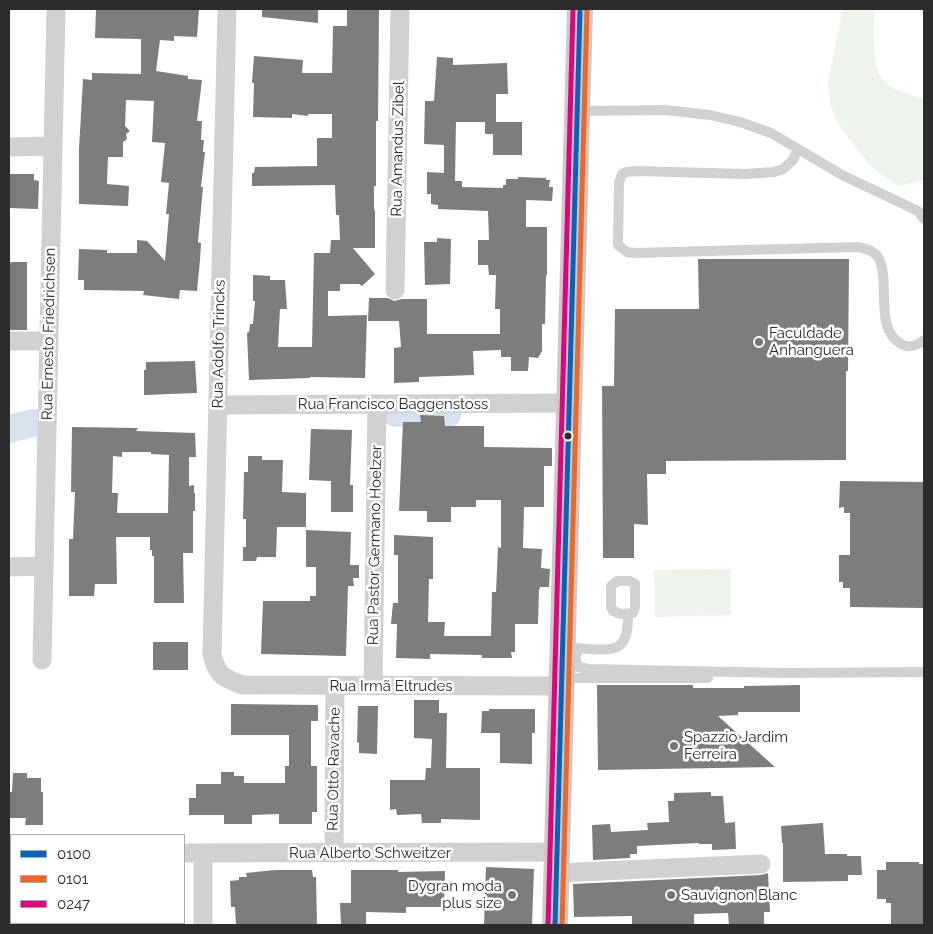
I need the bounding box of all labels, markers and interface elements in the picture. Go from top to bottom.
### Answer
street label: Rua Amandus Zibel [388,81,408,217]
street label: Rua Ernesto Friedrichsen [38,248,60,420]
street label: Rua Adolfo Trincks [209,279,229,409]
place label: Faculdade Anhanguera [769,324,854,359]
marker: Faculdade Anhanguera [753,336,765,348]
street label: Rua Francisco Baggenstoss [298,395,488,413]
unlabelled marker [563,431,573,441]
street label: Rua Pastor Germano Hoelzer [364,445,386,645]
street label: Rua Irmã Eltrudes [329,677,453,695]
street label: Rua Otto Ravache [324,707,344,831]
place label: Spazzio Jardim Ferreira [684,728,788,763]
marker: Spazzio Jardim Ferreira [668,740,680,752]
legend [10,834,185,924]
street label: Rua Alberto Schweitzer [289,844,451,862]
text: 0100 [57,845,91,863]
text: 0101 [57,870,88,888]
place label: Dygran moda plus size [408,877,502,912]
place label: Sauvignon Blanc [681,886,797,904]
marker: Dygran moda plus size [506,889,518,901]
marker: Sauvignon Blanc [665,889,677,901]
text: 0247 [57,895,90,913]

